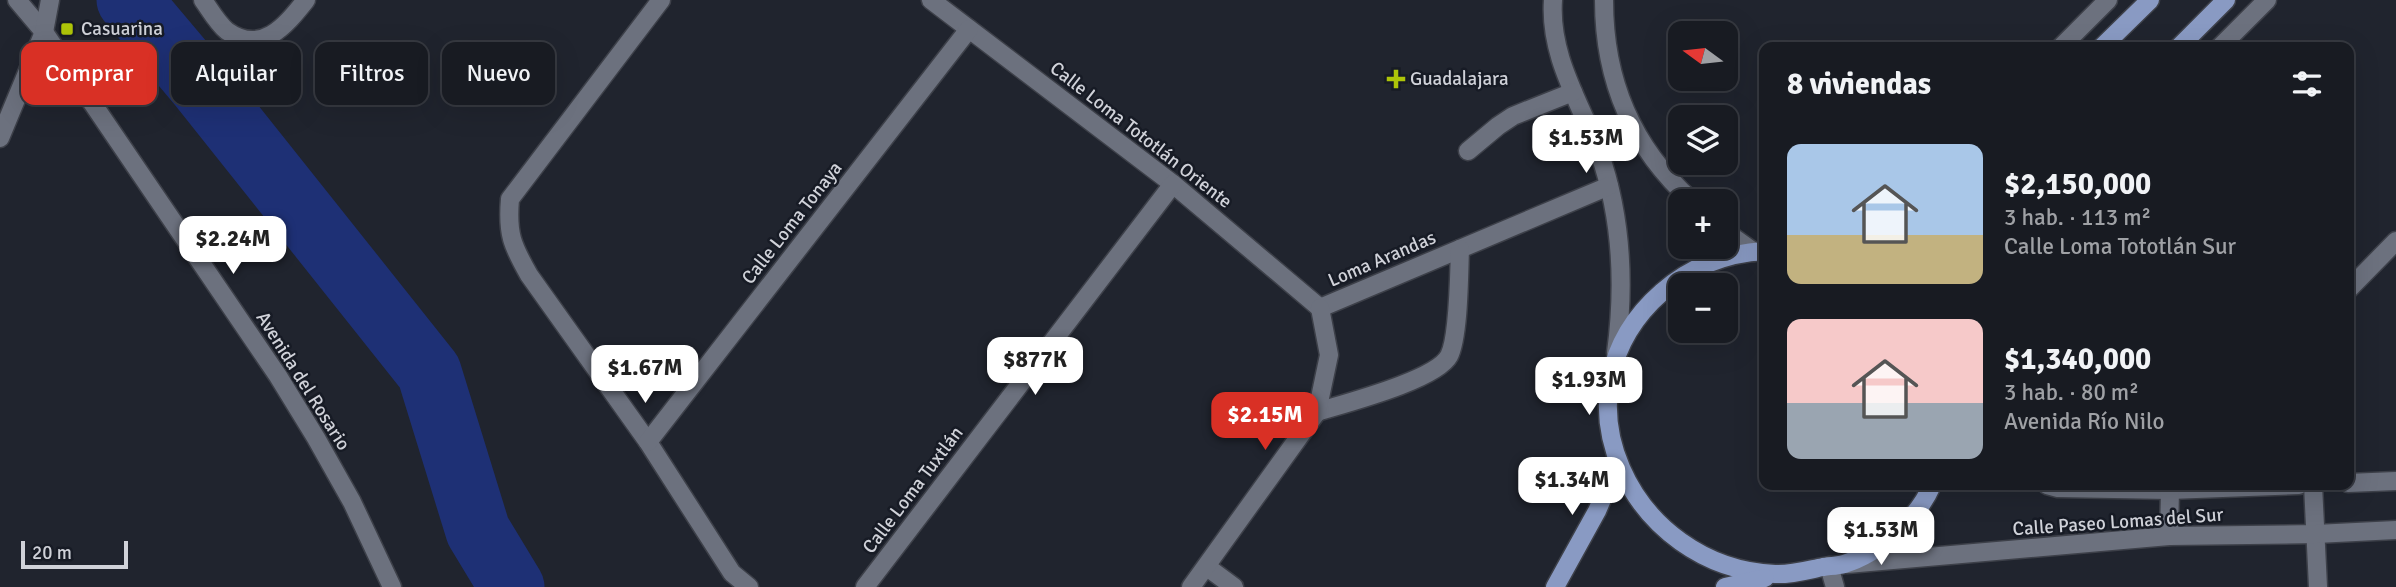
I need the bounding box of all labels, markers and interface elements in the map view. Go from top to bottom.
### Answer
place label: Casuarina [81,17,163,41]
marker: Casuarina [59,21,75,37]
north arrow [1668,21,1738,91]
map controls [1668,21,1738,343]
chip: Comprar [21,42,157,105]
chip: Alquilar [171,42,301,105]
chip: Filtros [315,42,428,105]
chip: Nuevo [442,42,555,105]
street label: Calle Loma Tototlán Oriente [1045,56,1237,214]
icon: filters [2288,65,2326,103]
text: 8 viviendas [1787,66,1931,103]
place label: Guadalajara [1410,67,1509,91]
marker: Guadalajara [1388,71,1404,87]
button: layers [1668,105,1738,175]
pin: $1.53M [1529,116,1643,175]
text: $1.53M [1548,123,1624,152]
street label: Calle Loma Tonaya [737,157,847,289]
text: $2,150,000 [2004,166,2151,203]
icon: home [1843,172,1927,256]
button: + [1668,189,1738,259]
text: 3 hab. · 113 m² [2004,203,2151,232]
pin: $2.24M [176,216,290,276]
text: $2.24M [195,224,271,253]
street label: Loma Arandas [1324,226,1440,292]
text: Calle Loma Tototlán Sur [2004,232,2236,261]
button: − [1668,273,1738,343]
street label: Avenida del Rosario [251,307,355,455]
pin: $877K [986,338,1084,397]
text: $1,340,000 [2004,341,2151,378]
text: $877K [1003,345,1067,374]
pin: $1.67M [588,346,702,405]
icon: home [1843,347,1927,431]
text: $1.67M [607,353,683,382]
pin: $1.93M [1532,358,1646,417]
text: $1.93M [1551,365,1627,394]
text: 3 hab. · 80 m² [2004,378,2139,407]
pin: $2.15M [1208,392,1322,452]
text: $2.15M [1227,400,1303,429]
text: Avenida Río Nilo [2004,407,2164,436]
street label: Calle Loma Tuxtlán [857,422,969,558]
pin: $1.34M [1515,458,1629,517]
text: $1.34M [1534,465,1610,494]
street label: Calle Paseo Lomas del Sur [2012,503,2224,541]
pin: $1.53M [1824,508,1938,567]
text: $1.53M [1843,515,1919,544]
scale bar [21,538,128,570]
text: 20 m [32,541,72,565]

